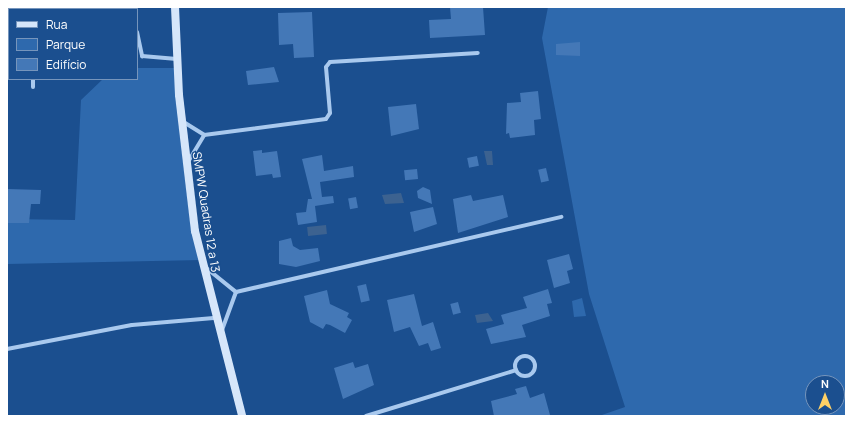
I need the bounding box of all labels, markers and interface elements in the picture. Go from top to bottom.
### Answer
legend [8,8,138,80]
text: Rua [46,16,67,33]
text: Parque [46,36,85,53]
text: Edifício [46,56,86,73]
street label: SMPW Quadras 12 a 13 [189,151,223,273]
north arrow [805,375,845,415]
text: N [821,376,829,391]

